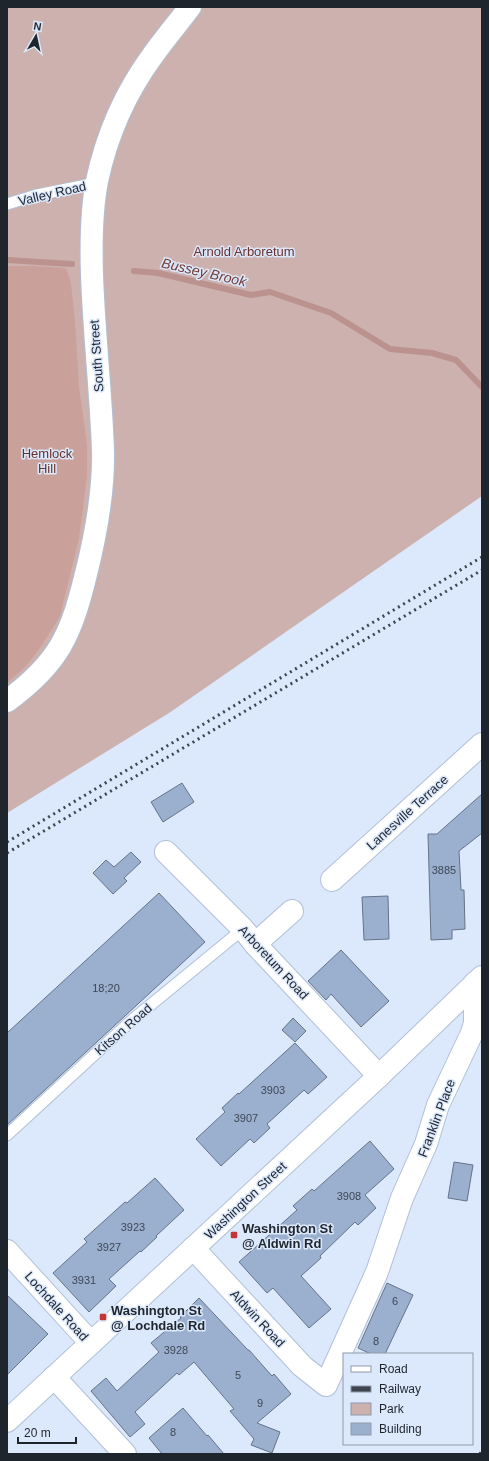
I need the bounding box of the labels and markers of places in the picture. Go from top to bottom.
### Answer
place label: Washington St @ Aldwin Rd [242,1221,333,1251]
marker: Washington St @ Aldwin Rd [229,1230,239,1240]
place label: Washington St @ Lochdale Rd [111,1303,205,1333]
marker: Washington St @ Lochdale Rd [98,1312,108,1322]

